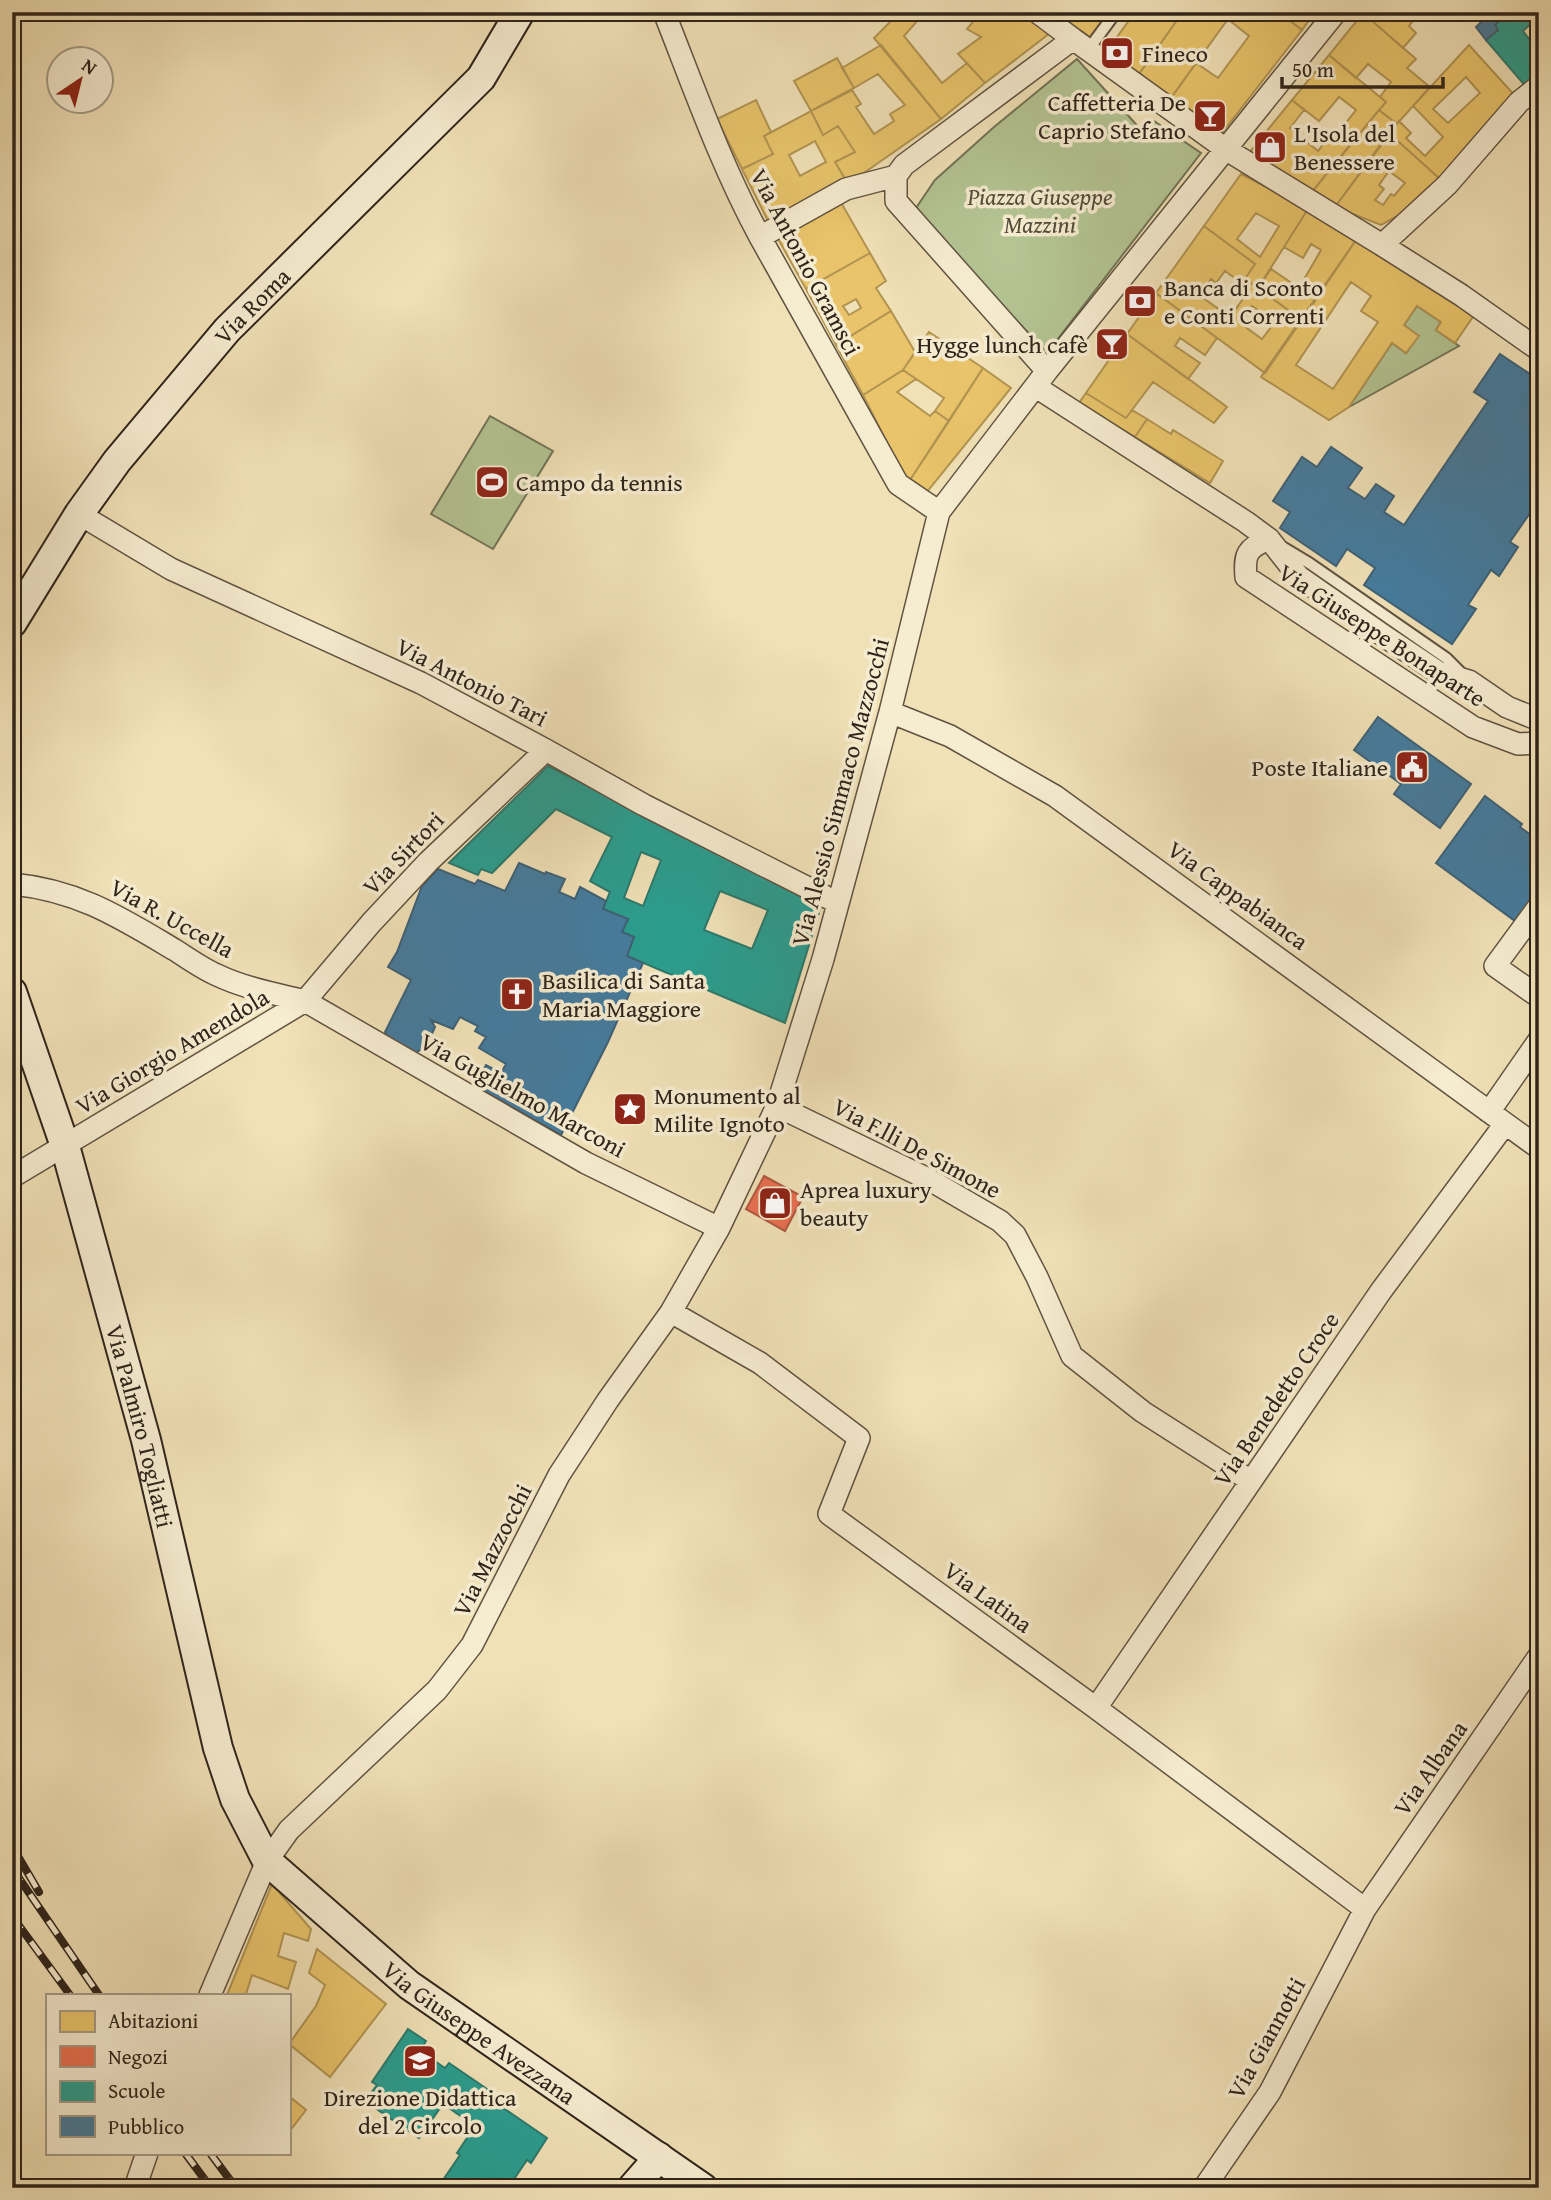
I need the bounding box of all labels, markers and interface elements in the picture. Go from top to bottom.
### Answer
bank icon: Fineco [1098,34,1136,72]
place label: Fineco [1142,36,1208,71]
north arrow [46,46,116,116]
scale bar [1282,46,1442,90]
text: N [77,51,103,81]
text: 50 m [1292,54,1334,85]
place label: Caffetteria De Caprio Stefano [1038,85,1186,148]
bar icon: Caffetteria De Caprio Stefano [1191,97,1229,135]
place label: L'Isola del Benessere [1294,116,1395,179]
shop icon: L'Isola del Benessere [1251,128,1289,166]
street label: Via Antonio Gramsci [742,162,870,362]
park label: Piazza Giuseppe Mazzini [966,179,1113,242]
street label: Via Roma [205,259,299,351]
place label: Banca di Sconto e Conti Correnti [1164,270,1325,333]
bank icon: Banca di Sconto e Conti Correnti [1121,282,1159,320]
bar icon: Hygge lunch cafè [1093,325,1131,363]
place label: Hygge lunch cafè [917,327,1088,362]
sports icon: Campo da tennis [473,463,511,501]
place label: Campo da tennis [516,465,683,500]
street label: Via Giuseppe Bonaparte [1272,555,1492,715]
street label: Via Antonio Tari [390,629,554,735]
street label: Via Alessio Simmaco Mazzocchi [782,634,898,950]
public building icon: Poste Italiane [1393,748,1431,786]
place label: Poste Italiane [1252,750,1388,785]
street label: Via Sirtori [354,803,452,903]
street label: Via Cappabianca [1160,832,1316,959]
street label: Via R. Uccella [104,869,241,967]
place label: Basilica di Santa Maria Maggiore [542,963,706,1026]
church icon: Basilica di Santa Maria Maggiore [498,975,536,1013]
street label: Via Giorgio Amendola [69,979,276,1123]
street label: Via Guglielmo Marconi [414,1024,632,1166]
place label: Monumento al Milite Ignoto [654,1078,801,1141]
street label: Via F.lli De Simone [827,1089,1007,1207]
place icon: Monumento al Milite Ignoto [611,1090,649,1128]
place label: Aprea luxury beauty [800,1172,932,1235]
shop icon: Aprea luxury beauty [756,1184,794,1222]
street label: Via Benedetto Croce [1204,1305,1348,1493]
street label: Via Palmiro Togliatti [97,1320,183,1531]
street label: Via Mazzocchi [444,1477,541,1622]
street label: Via Latina [936,1553,1040,1642]
street label: Via Albana [1384,1713,1476,1823]
street label: Via Giuseppe Avezzana [375,1952,584,2113]
street label: Via Giannotti [1218,1971,1314,2105]
legend [46,1994,290,2154]
text: Abitazioni [108,2005,198,2036]
text: Negozi [108,2041,168,2072]
school or university icon: Direzione Didattica del 2 Circolo [401,2042,439,2080]
text: Scuole [108,2075,166,2106]
place label: Direzione Didattica del 2 Circolo [324,2080,517,2143]
text: Pubblico [108,2111,184,2142]

